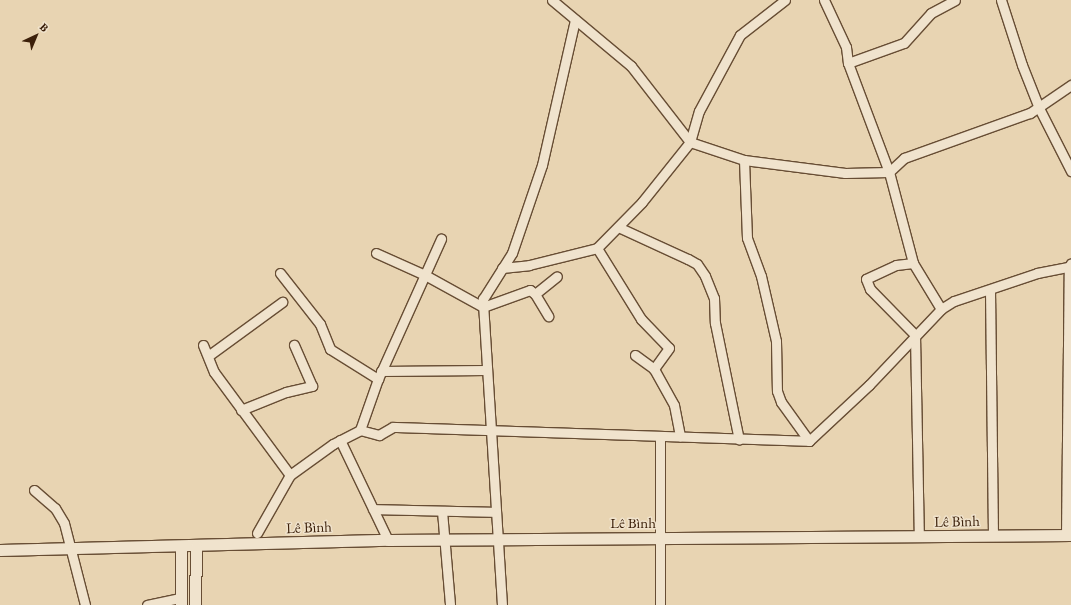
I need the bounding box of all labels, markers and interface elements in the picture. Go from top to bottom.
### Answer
north arrow [16,16,56,56]
text: B [37,20,52,35]
street label: Lê Bình [934,512,980,530]
street label: Lê Bình [610,514,656,532]
street label: Lê Bình [286,517,332,537]

